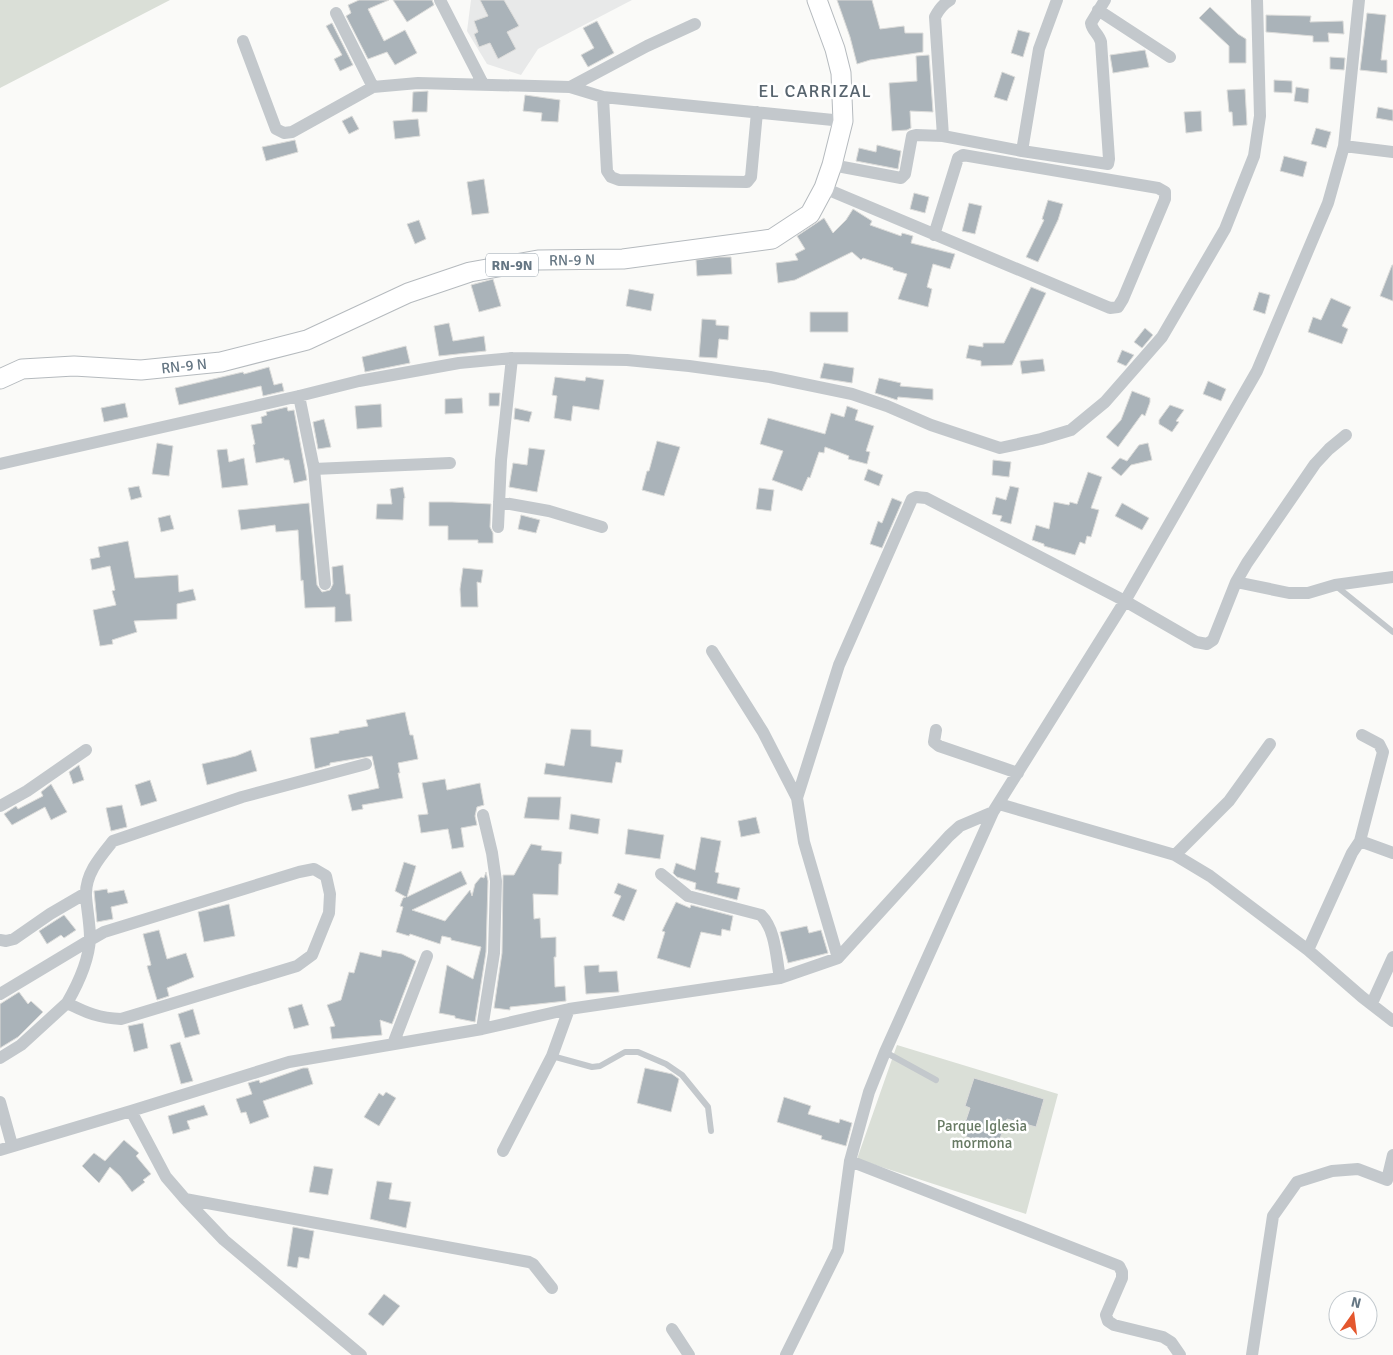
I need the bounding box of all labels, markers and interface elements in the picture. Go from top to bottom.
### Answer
district label: EL CARRIZAL [758,80,872,102]
street label: RN-9 N [549,251,595,269]
road number: RN-9N [486,254,538,276]
street label: RN-9 N [160,355,208,377]
park label: Parque Iglesia mormona [937,1117,1027,1152]
north arrow [1328,1290,1378,1340]
text: N [1349,1293,1363,1312]

